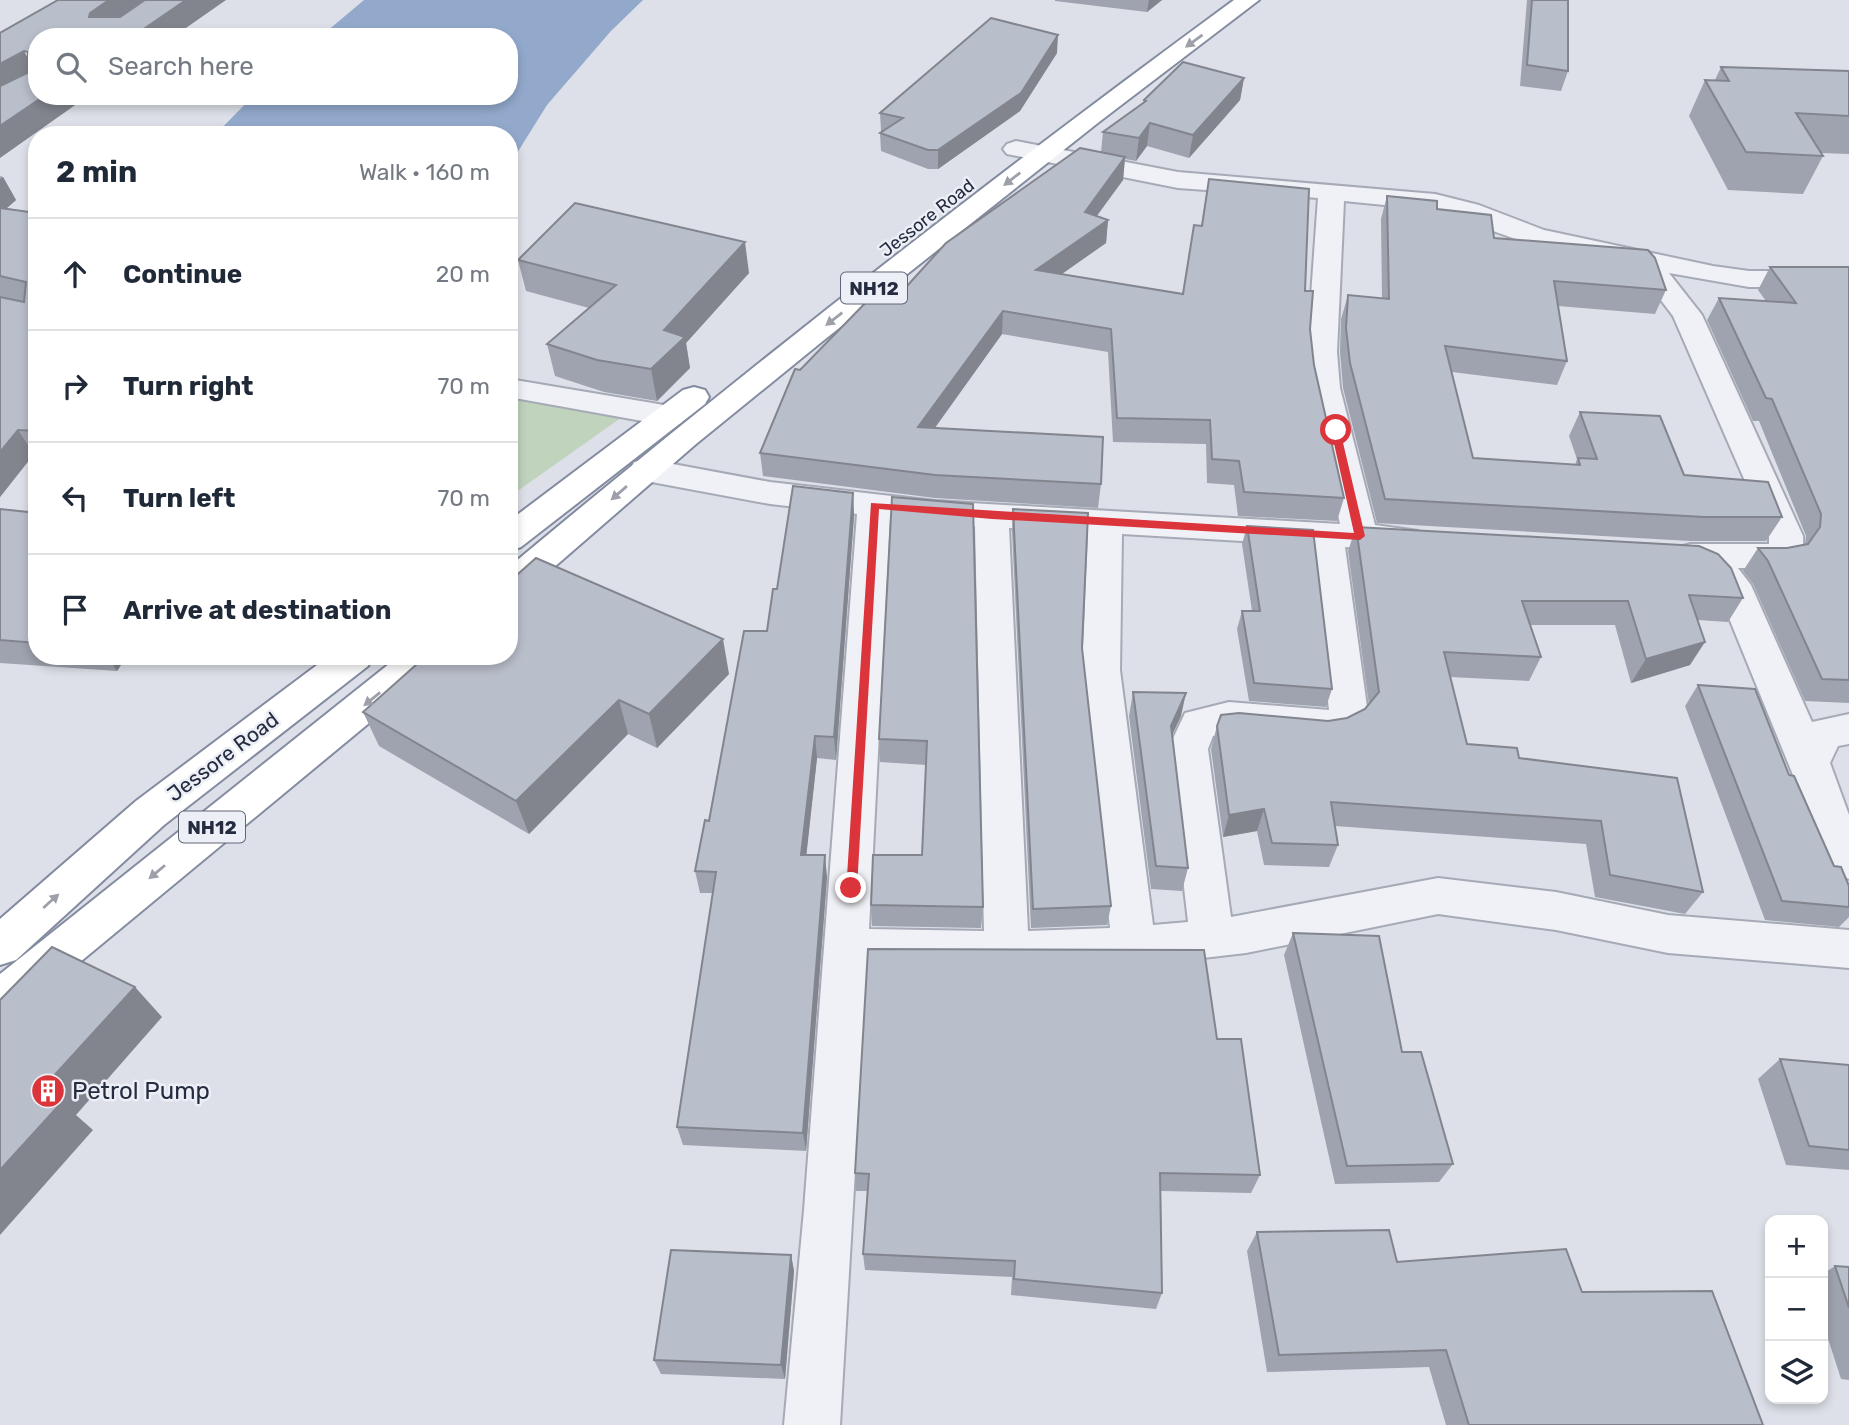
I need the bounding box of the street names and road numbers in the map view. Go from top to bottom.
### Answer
street label: Jessore Road [875,174,979,262]
road number: NH12 [841,272,907,304]
street label: Jessore Road [162,707,283,807]
road number: NH12 [179,812,245,842]

